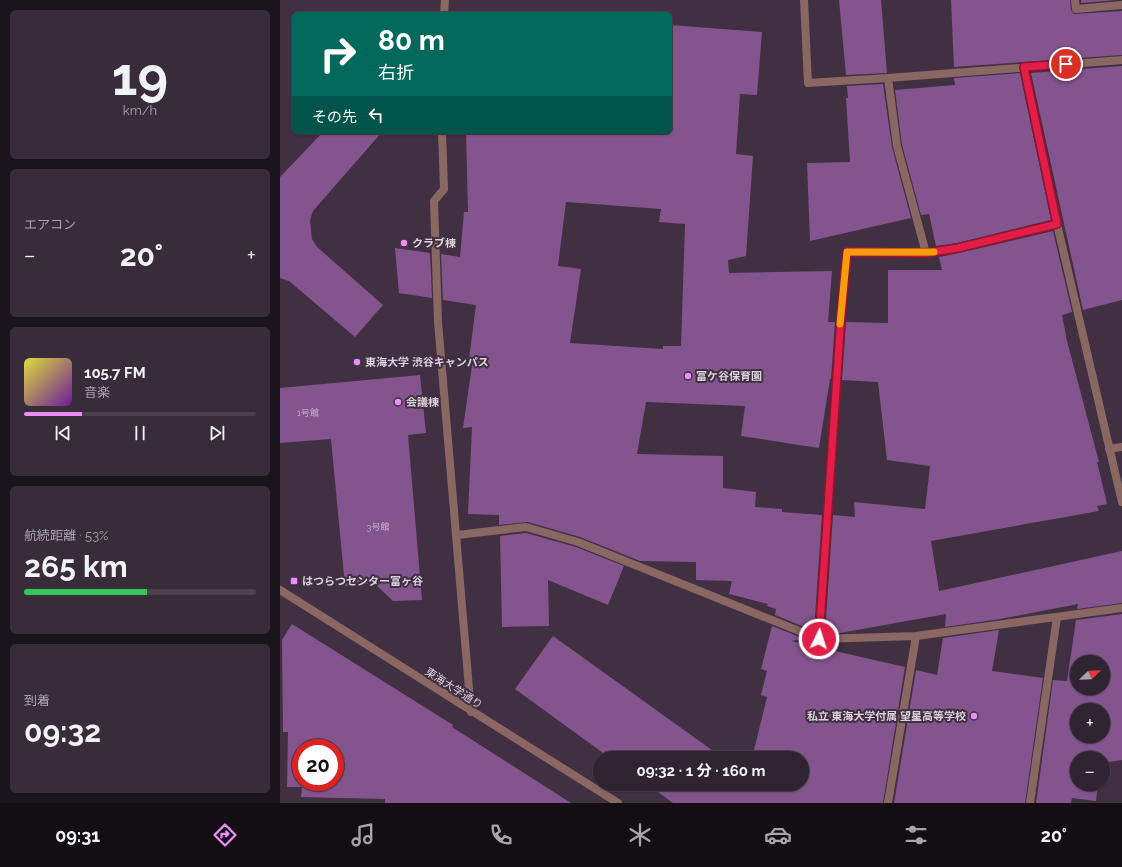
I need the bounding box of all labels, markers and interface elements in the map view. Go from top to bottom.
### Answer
text: 80 m [378,24,445,57]
icon: right [312,28,364,80]
text: 19 [112,46,168,107]
pin [1049,47,1083,81]
icon: arrive [1055,53,1077,75]
text: 右折 [378,62,414,83]
text: km/h [123,103,157,118]
icon: left [365,104,387,126]
text: その先 [312,108,357,126]
text: エアコン [24,217,76,232]
place label: クラブ棟 [412,237,456,250]
text: 20° [120,238,163,273]
marker: クラブ棟 [399,238,409,248]
text: − [24,242,36,268]
text: + [247,242,256,268]
place label: 東海大学 渋谷キャンパス [365,356,489,369]
marker: 東海大学 渋谷キャンパス [352,357,362,367]
text: 105.7 FM [84,364,146,382]
place label: 富ケ谷保育園 [696,370,762,383]
marker: 富ケ谷保育園 [683,371,693,381]
text: 音楽 [84,385,110,400]
place label: 会議棟 [406,396,439,409]
marker: 会議棟 [393,397,403,407]
house number: 1号館 [297,408,319,418]
icon: previous [52,422,74,444]
icon: pause [129,422,151,444]
icon: next [206,422,228,444]
house number: 3号館 [367,522,389,532]
text: 航続距離 · 53% [24,528,108,543]
text: 265 km [24,549,128,584]
place label: はつらつセンター富ヶ谷 [302,575,423,588]
marker: はつらつセンター富ヶ谷 [289,576,299,586]
position arrow [798,618,840,660]
north arrow [1070,655,1110,695]
map controls [1070,655,1110,791]
street label: 東海大学通り [423,665,485,712]
text: 到着 [24,693,50,708]
button: + [1070,703,1110,743]
place label: 私立 東海大学付属 望星高等学校 [807,710,966,723]
marker: 私立 東海大学付属 望星高等学校 [969,711,979,721]
text: 09:32 [24,714,101,749]
speed limit sign: 20 [292,739,344,791]
button: − [1070,751,1110,791]
text: 09:32 · 1 分 · 160 m [636,762,766,780]
icon: directions [211,821,239,849]
icon: music [349,821,377,849]
icon: phone [487,821,515,849]
icon: climate [626,821,654,849]
icon: car [764,821,792,849]
icon: filters [902,821,930,849]
text: 09:31 [55,825,100,846]
text: 20° [1041,825,1067,846]

